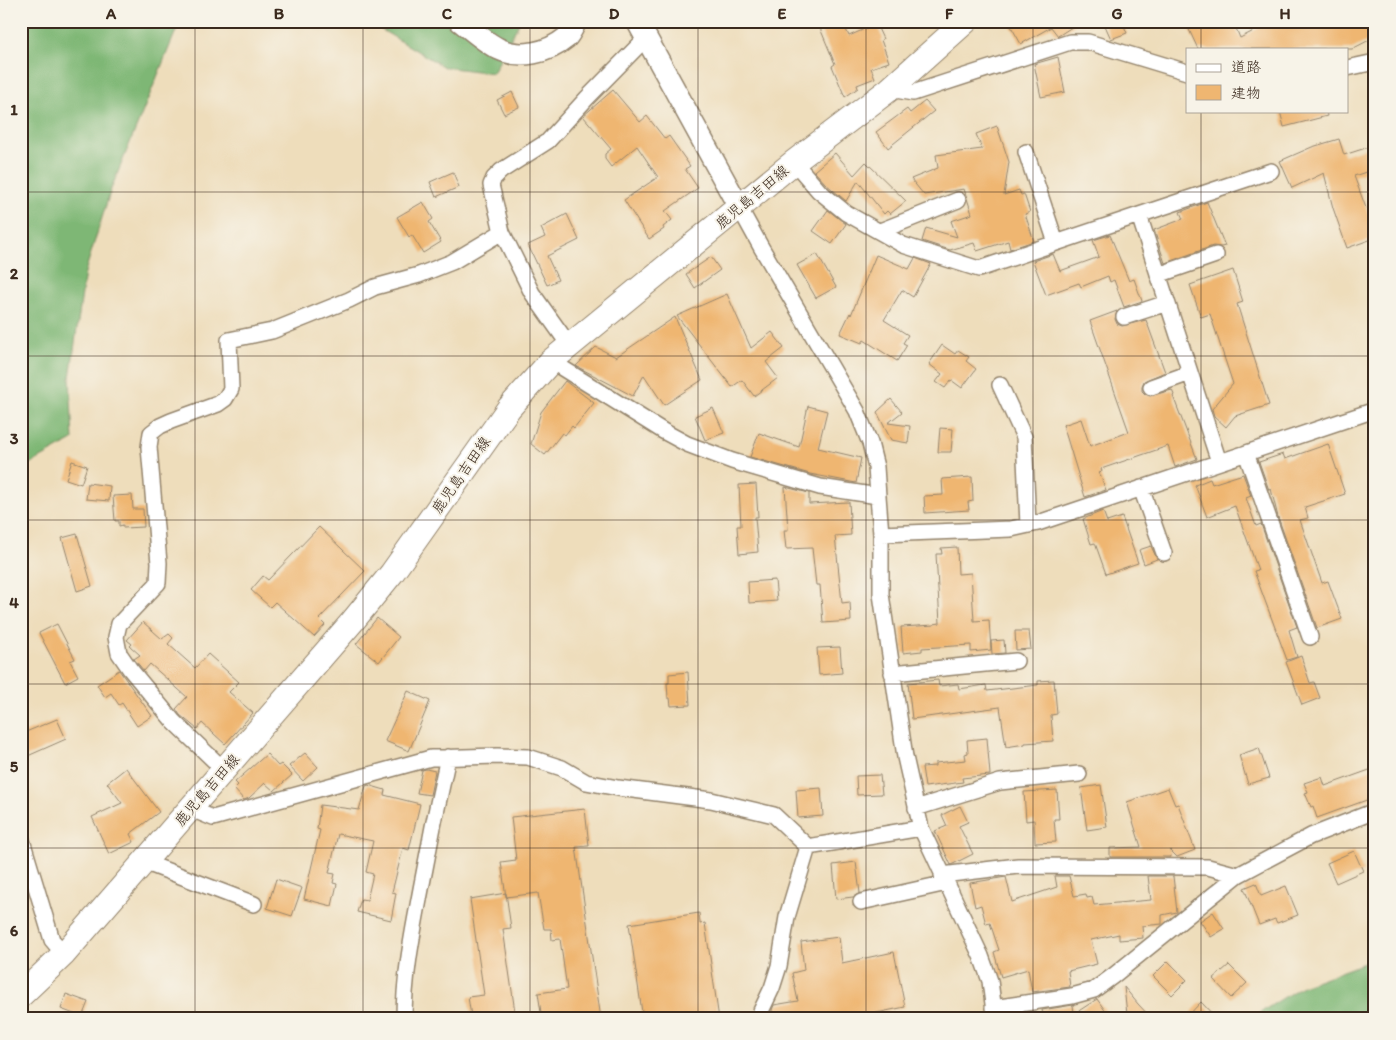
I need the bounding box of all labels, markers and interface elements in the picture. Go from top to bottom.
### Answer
text: A [105,4,117,23]
text: B [274,4,285,23]
text: C [442,4,453,23]
text: D [609,4,620,23]
text: E [778,4,787,23]
text: F [945,4,954,23]
text: G [1111,4,1123,23]
text: H [1279,4,1291,23]
legend [1186,48,1348,112]
text: 道路 [1231,58,1261,76]
text: 建物 [1231,84,1261,102]
text: 1 [10,100,18,119]
street label: 鹿児島吉田線 [712,161,792,233]
text: 2 [10,264,19,283]
text: 3 [10,429,19,448]
street label: 鹿児島吉田線 [428,433,494,517]
text: 4 [9,593,19,612]
street label: 鹿児島吉田線 [171,750,243,830]
text: 5 [10,757,19,776]
text: 6 [10,921,19,940]

